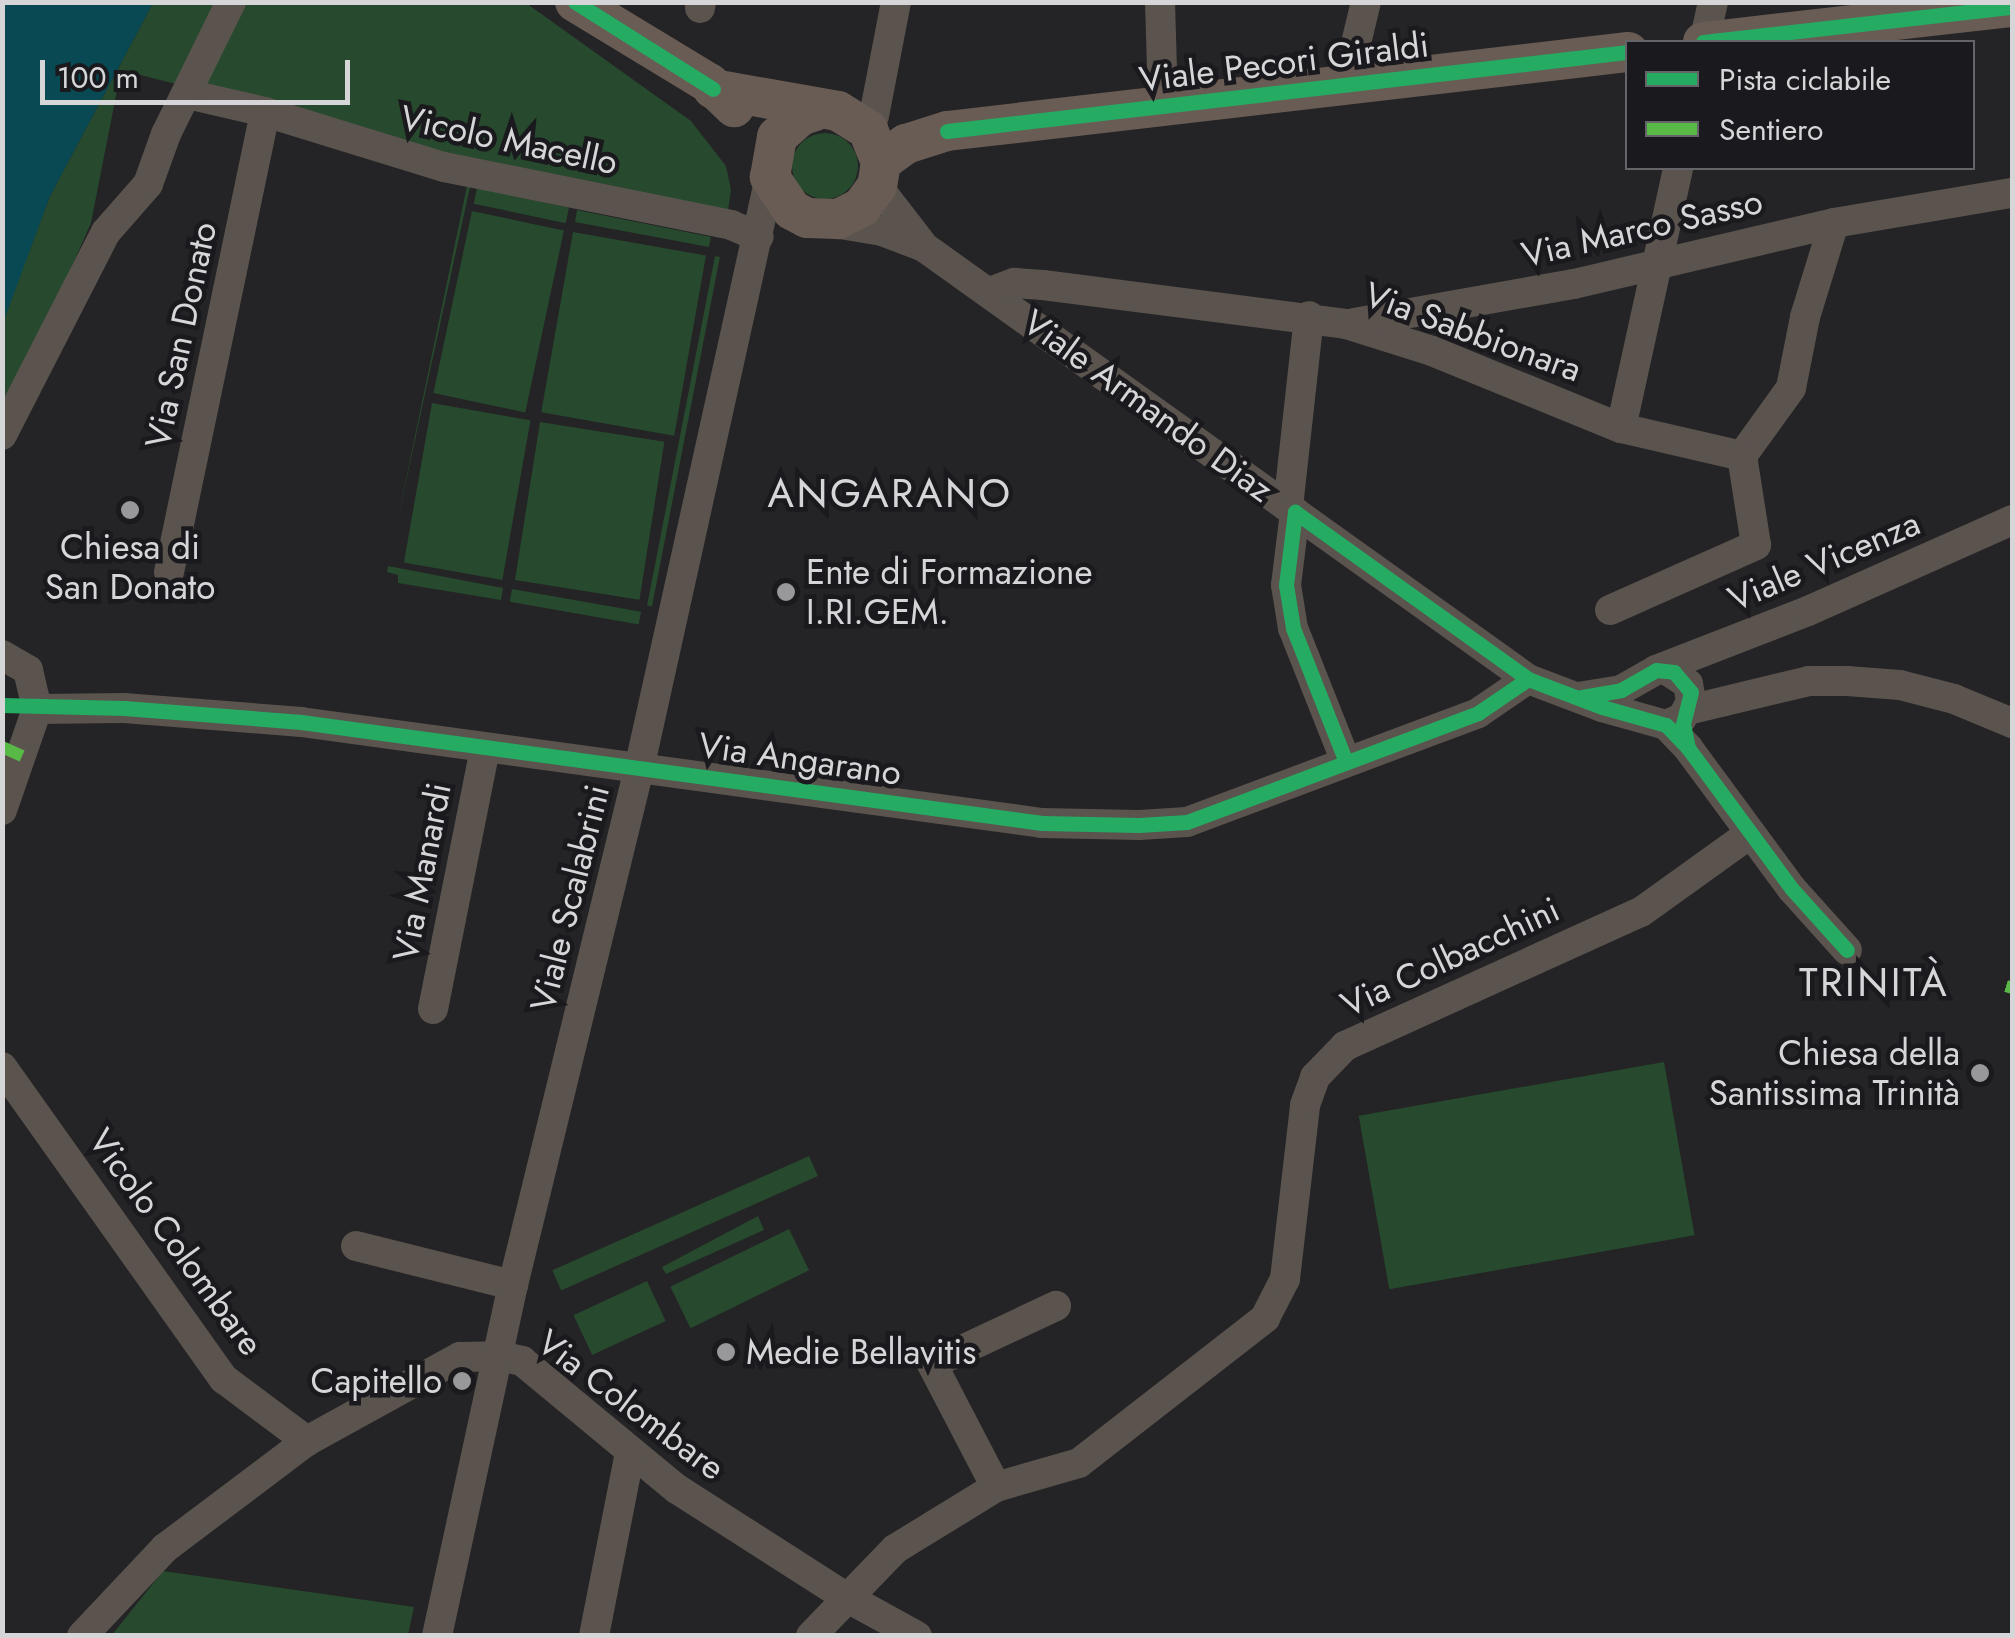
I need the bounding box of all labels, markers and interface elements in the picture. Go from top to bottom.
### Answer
street label: Viale Pecori Giraldi [1137,23,1431,101]
scale bar [45,40,355,102]
legend [1625,40,1975,170]
text: 100 m [57,56,139,99]
text: Pista ciclabile [1719,58,1891,101]
street label: Vicolo Macello [397,97,621,183]
text: Sentiero [1719,108,1823,151]
street label: Via Marco Sasso [1517,180,1767,276]
street label: Via San Donato [137,218,225,452]
street label: Via Sabbionara [1359,273,1587,391]
street label: Viale Armando Diaz [1015,301,1281,511]
district label: ANGARANO [768,469,1012,517]
marker: Chiesa di San Donato [119,499,141,521]
street label: Viale Vicenza [1722,502,1926,620]
place label: Chiesa di San Donato [45,526,215,608]
place label: Ente di Formazione I.RI.GEM. [806,551,1093,633]
marker: Ente di Formazione I.RI.GEM. [775,581,797,603]
street label: Via Angarano [696,724,904,794]
street label: Via Manardi [384,779,460,965]
street label: Viale Scalabrini [522,780,618,1016]
street label: Via Colbacchini [1334,888,1566,1026]
district label: TRINITÀ [1799,958,1949,1006]
place label: Chiesa della Santissima Trinità [1709,1032,1960,1114]
marker: Chiesa della Santissima Trinità [1969,1062,1991,1084]
street label: Vicolo Colombare [80,1121,272,1363]
street label: Via Colombare [529,1321,733,1489]
place label: Medie Bellavitis [746,1331,976,1373]
marker: Medie Bellavitis [715,1341,737,1363]
place label: Capitello [311,1360,442,1402]
marker: Capitello [451,1370,473,1392]

